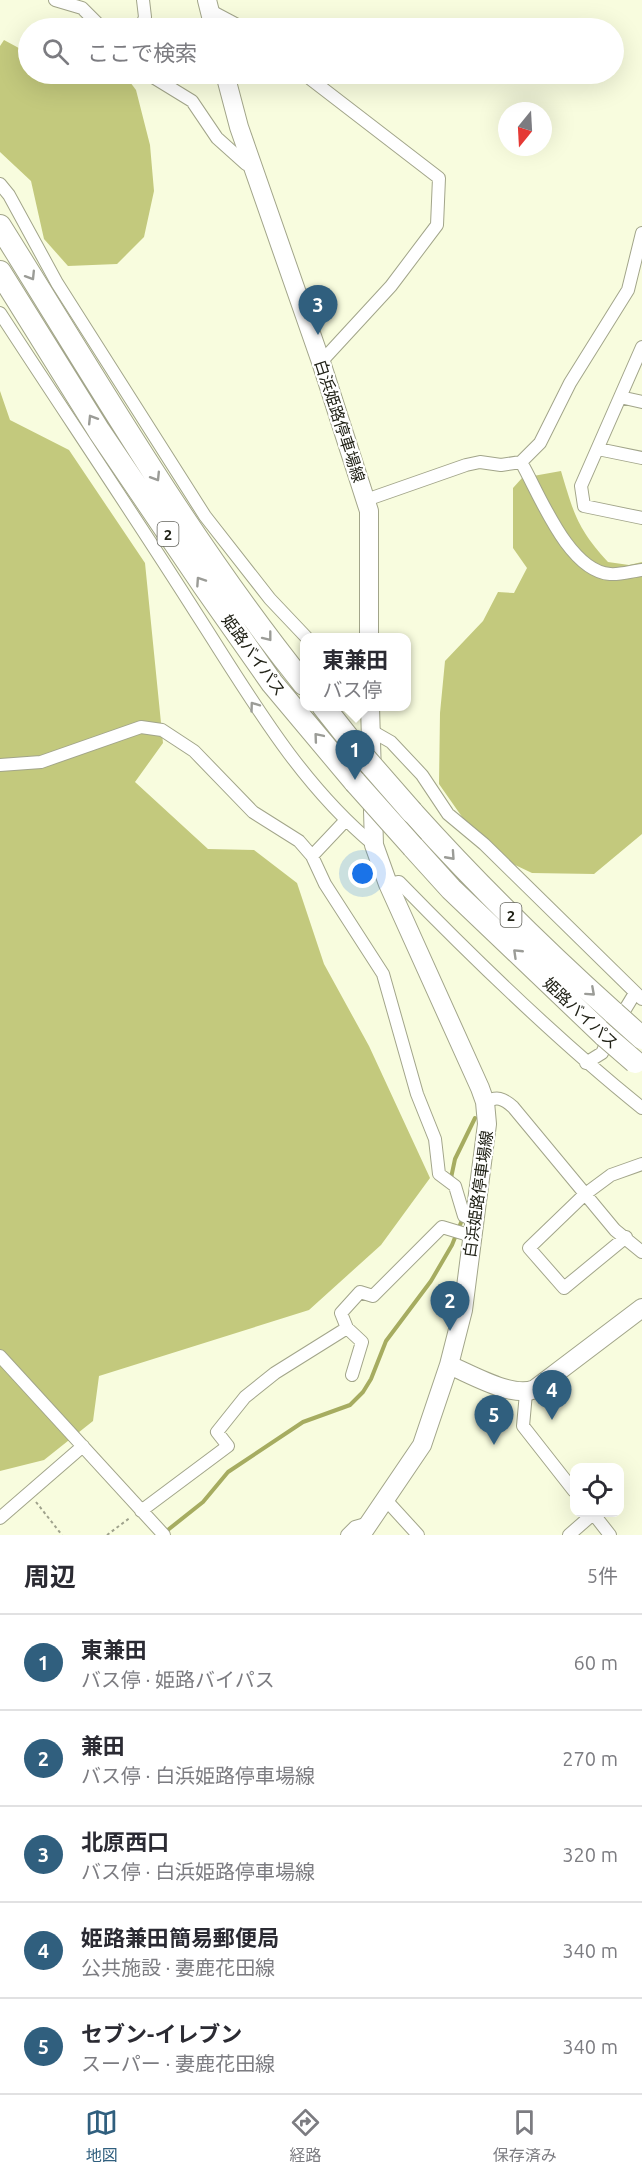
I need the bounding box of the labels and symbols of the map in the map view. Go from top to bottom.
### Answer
north arrow [498,102,552,156]
one-way arrow [23,270,35,280]
pin: 3 [298,286,338,335]
street label: 白浜姫路停車場線 [312,357,368,485]
one-way arrow [87,415,99,425]
one-way arrow [149,471,161,481]
road number: 2 [158,522,178,546]
one-way arrow [196,577,207,588]
street label: 姫路バイパス [219,611,289,699]
one-way arrow [260,630,271,641]
one-way arrow [250,702,261,713]
pin: 1 [336,730,374,780]
one-way arrow [314,733,325,744]
one-way arrow [444,849,455,859]
your location [348,859,377,888]
road number: 2 [500,903,522,927]
one-way arrow [513,949,524,960]
street label: 姫路バイパス [540,974,622,1052]
one-way arrow [584,985,594,996]
street label: 白浜姫路停車場線 [460,1129,496,1259]
pin: 2 [430,1282,470,1331]
pin: 4 [532,1370,572,1420]
pin: 5 [474,1396,514,1445]

